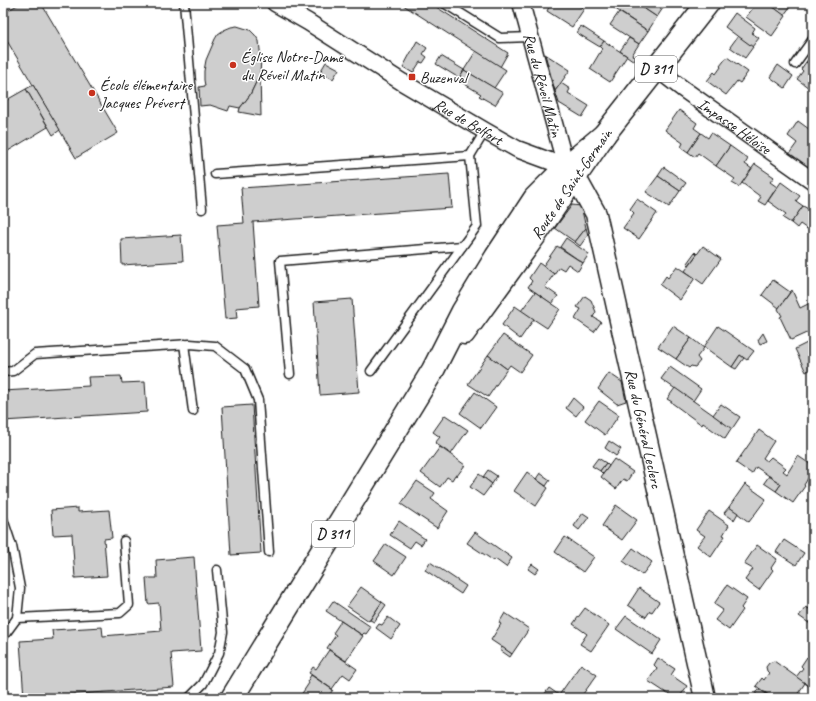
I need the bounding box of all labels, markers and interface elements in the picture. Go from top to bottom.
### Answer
street label: Rue du Réveil Matin [519,31,566,140]
place label: Église Notre-Dame du Réveil Matin [241,47,345,85]
road number: D 311 [635,56,677,82]
marker: Église Notre-Dame du Réveil Matin [228,60,238,70]
place label: Buzenval [420,68,470,88]
marker: Buzenval [407,72,417,82]
place label: École élémentaire Jacques Prévert [99,75,194,113]
marker: École élémentaire Jacques Prévert [87,88,97,98]
street label: Rue de Belfort [430,94,508,151]
street label: Impasse Héloïse [694,94,776,160]
street label: Route de Saint-Germain [527,124,617,243]
street label: Rue du Général Leclerc [620,367,667,491]
road number: D 311 [312,521,354,547]

